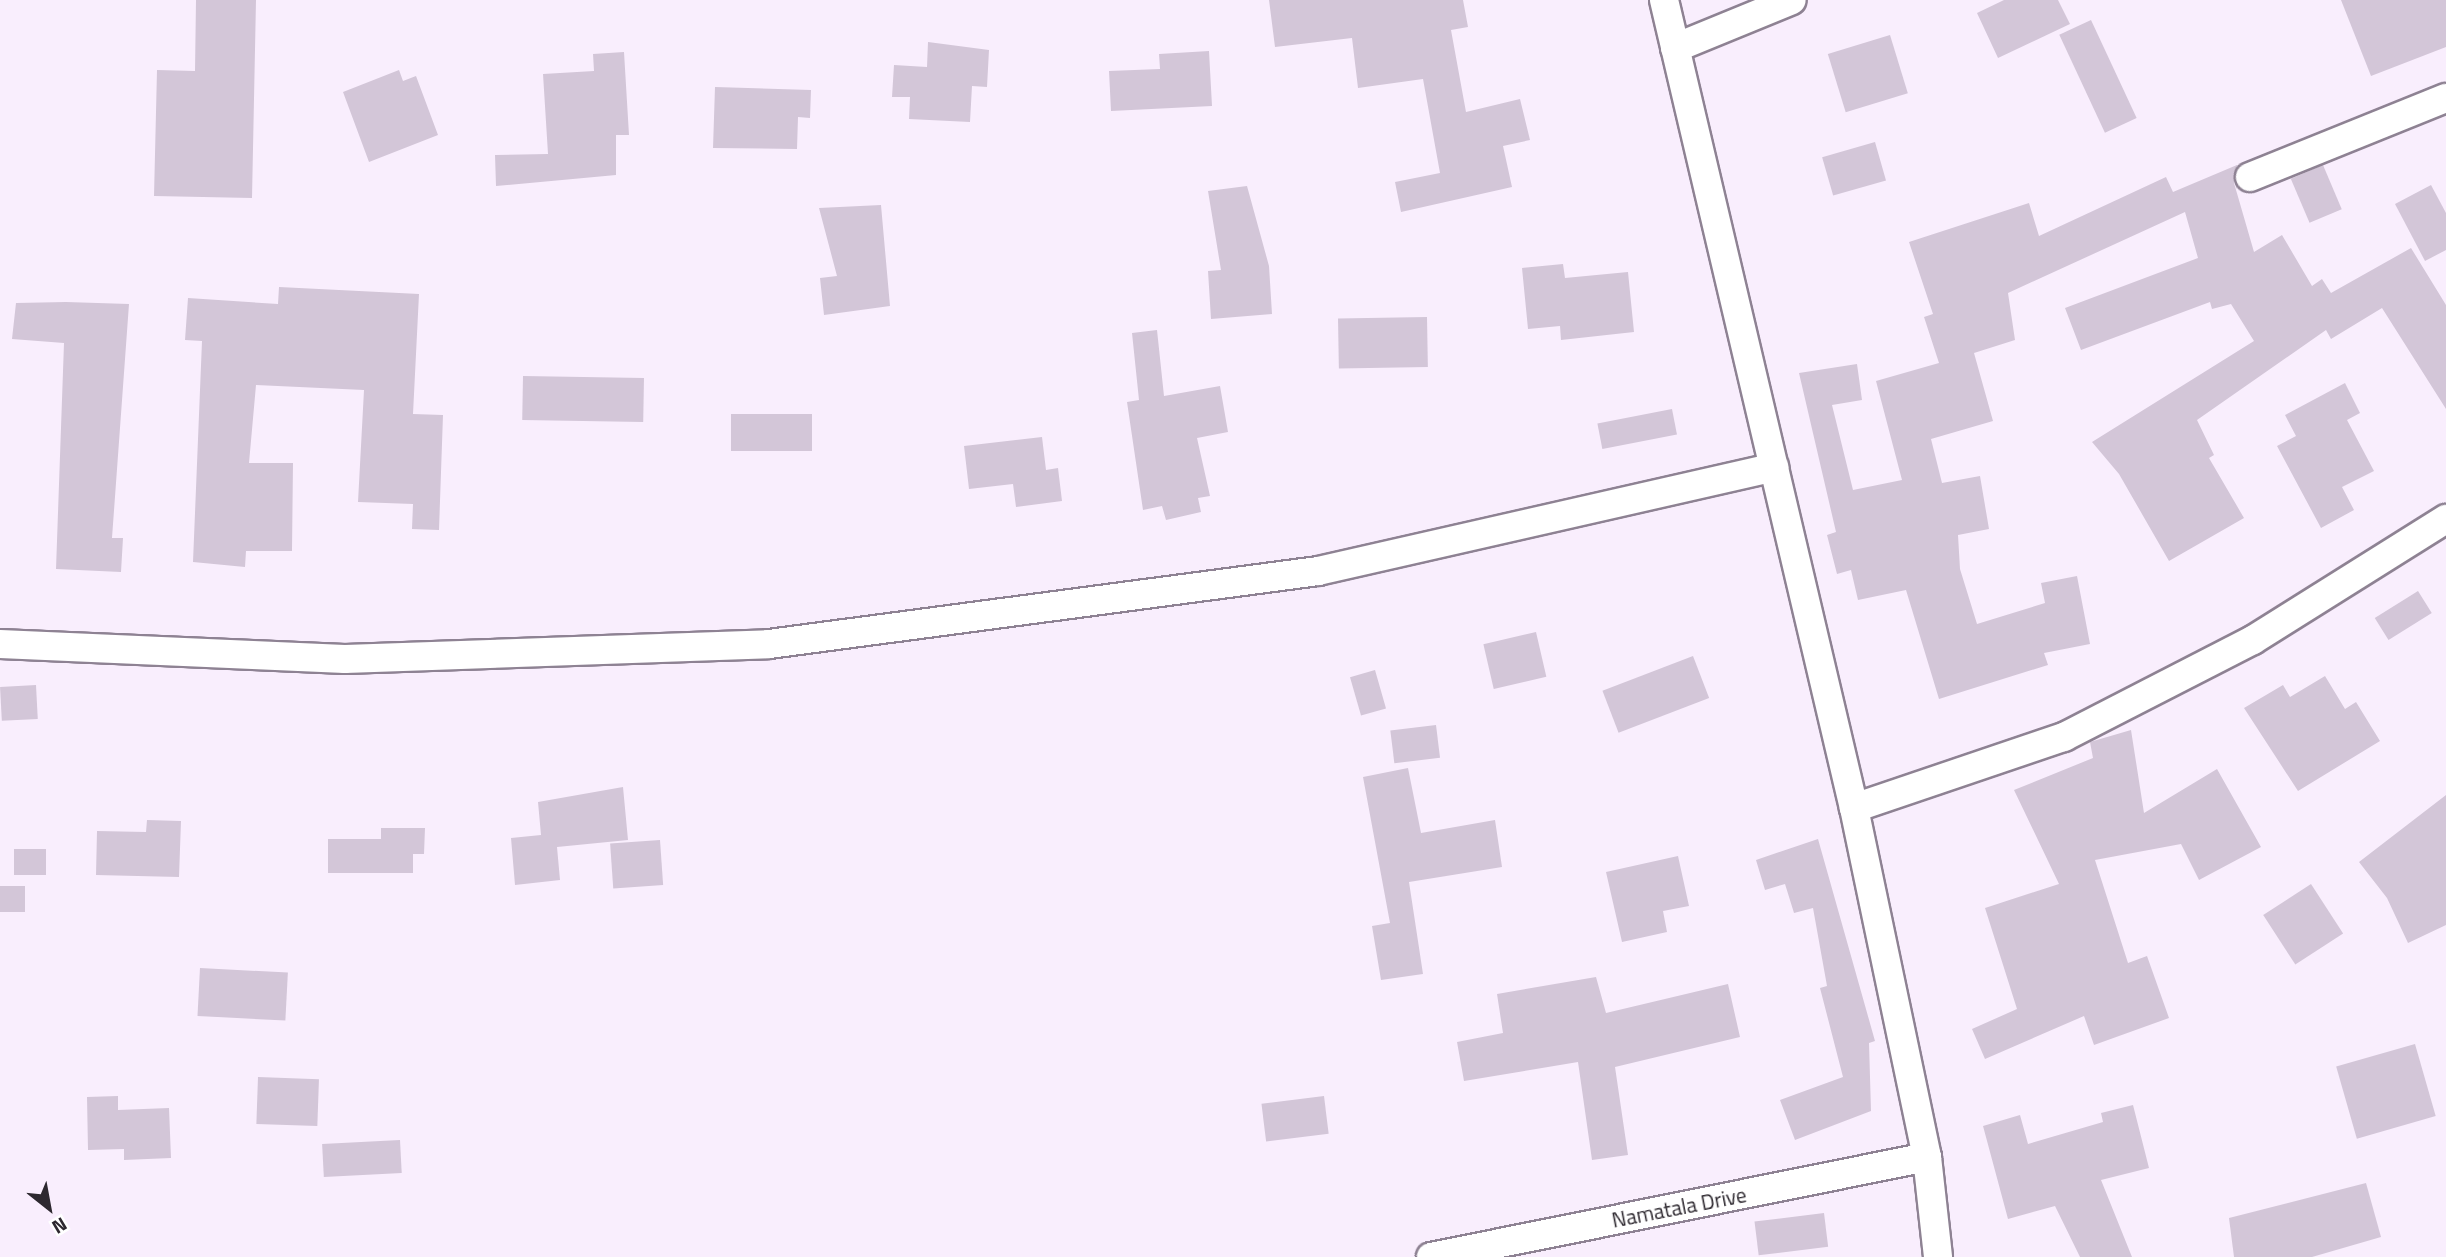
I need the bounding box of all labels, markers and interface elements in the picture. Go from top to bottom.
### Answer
north arrow [14,1173,84,1243]
street label: Namatala Drive [1610,1182,1748,1232]
text: N [47,1211,73,1242]

